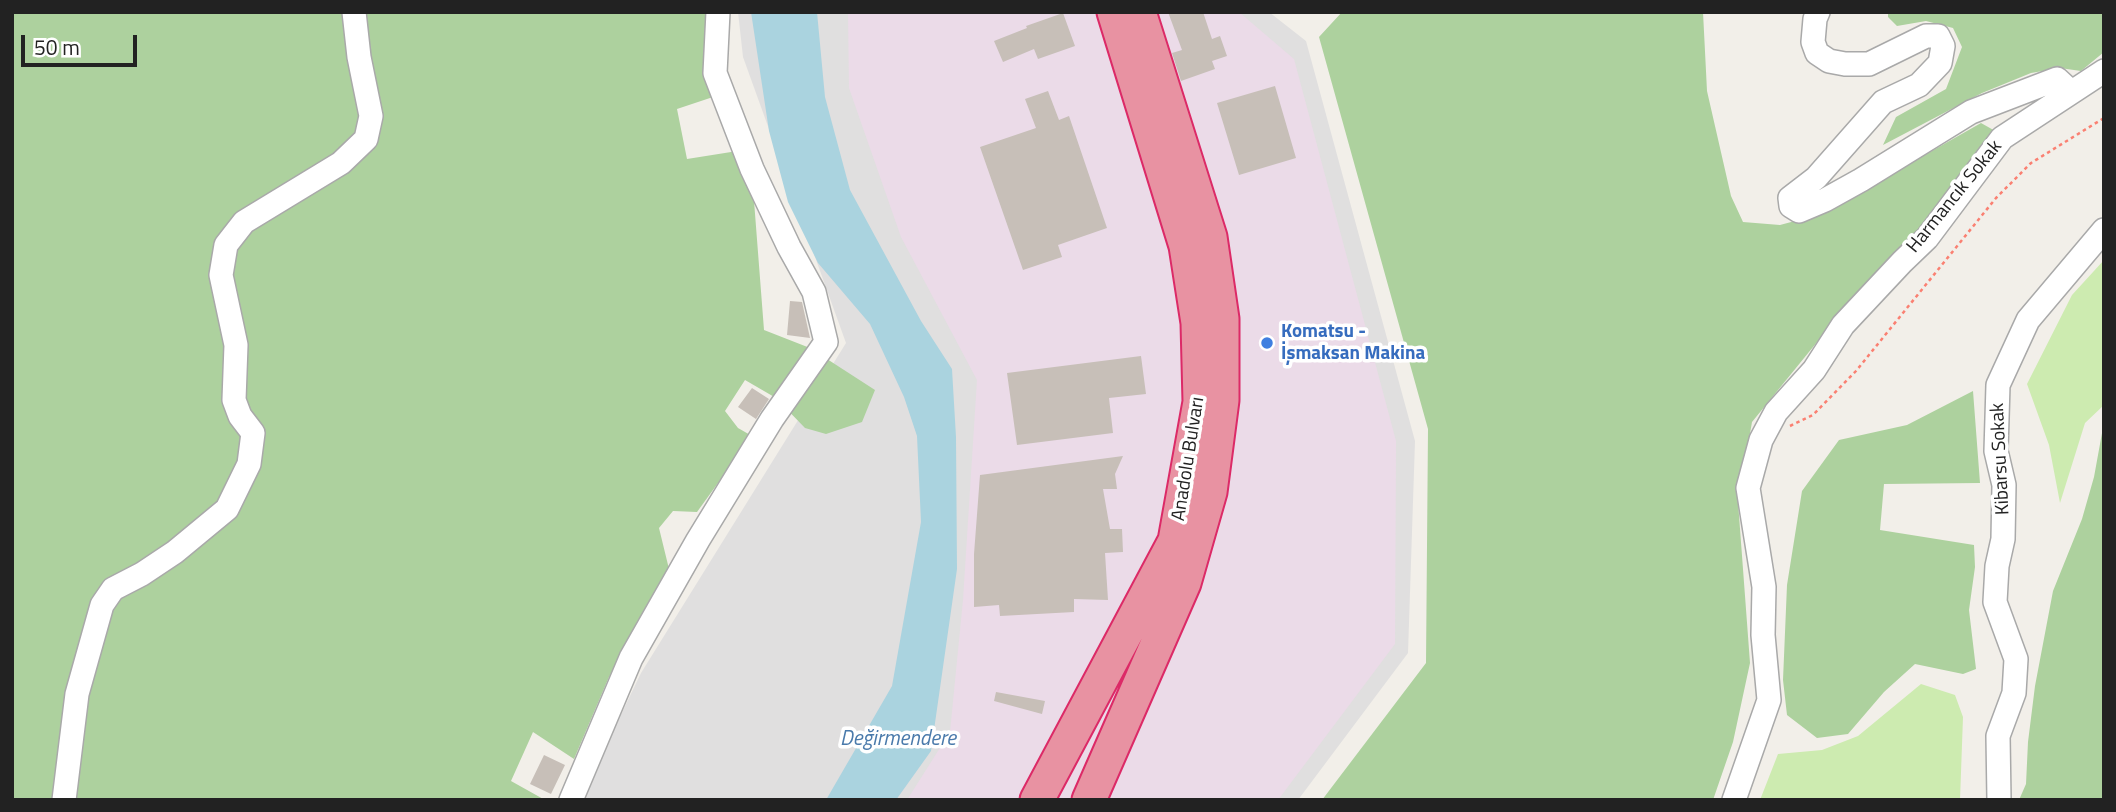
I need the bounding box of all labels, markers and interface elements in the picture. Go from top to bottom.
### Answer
scale bar [24,21,140,65]
text: 50 m [34,31,80,63]
street label: Harmancık Sokak [1903,136,2007,258]
place label: Komatsu - İşmaksan Makina [1281,321,1425,365]
marker: Komatsu - İşmaksan Makina [1259,335,1275,351]
street label: Anadolu Bulvarı [1168,395,1210,523]
street label: Kibarsu Sokak [1987,402,2015,516]
water label: Değirmendere [840,727,956,753]

